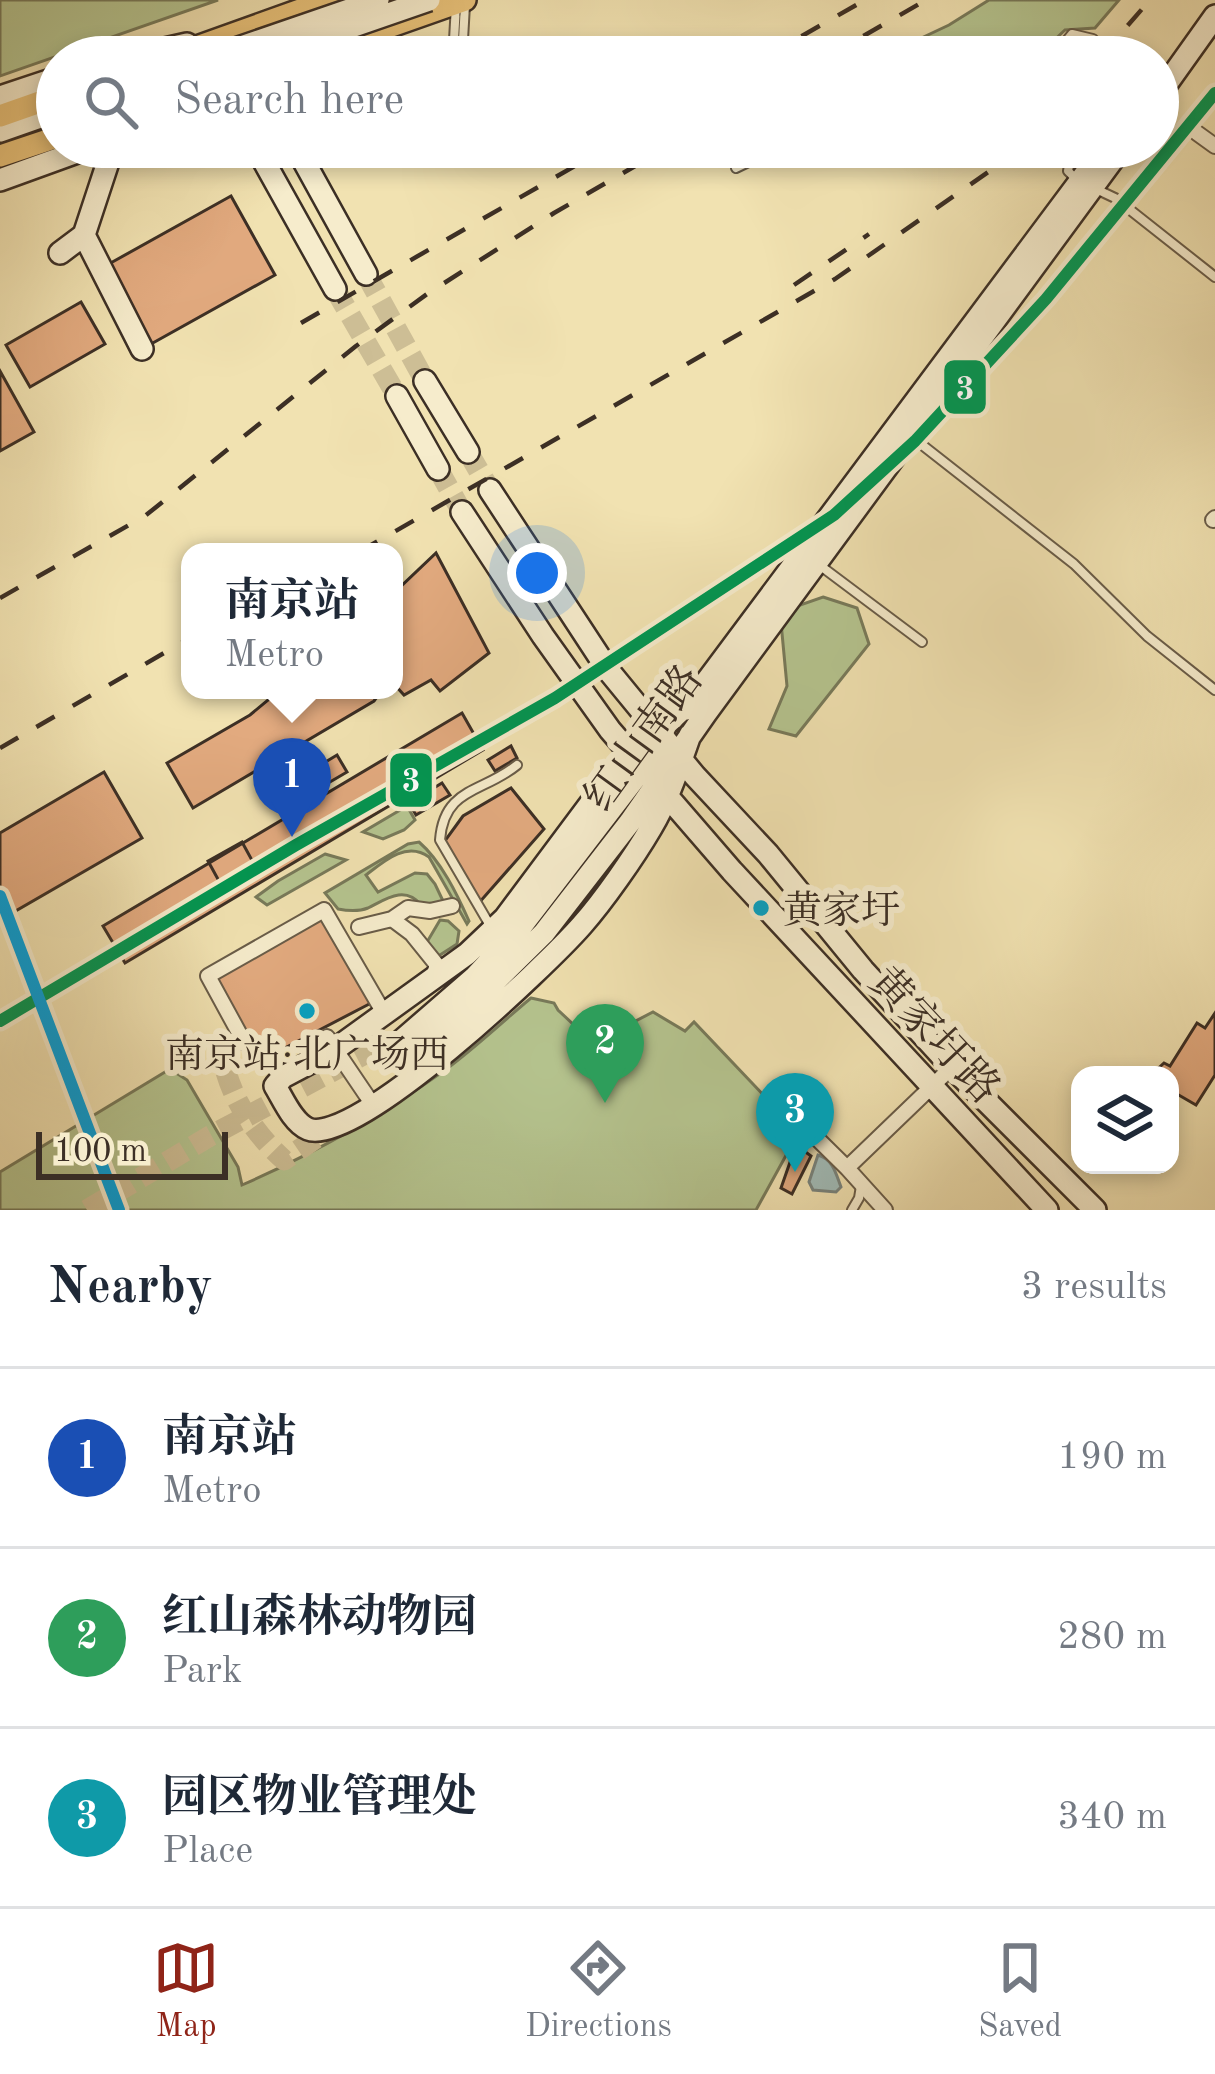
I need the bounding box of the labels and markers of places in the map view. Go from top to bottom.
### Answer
pin: 1 [253,738,331,837]
place label: 黄家圩 [783,890,900,932]
marker: 黄家圩 [750,897,772,919]
marker: 南京站·北广场西 [296,1000,318,1022]
pin: 2 [566,1004,644,1103]
place label: 南京站·北广场西 [165,1033,449,1076]
pin: 3 [756,1073,834,1172]

